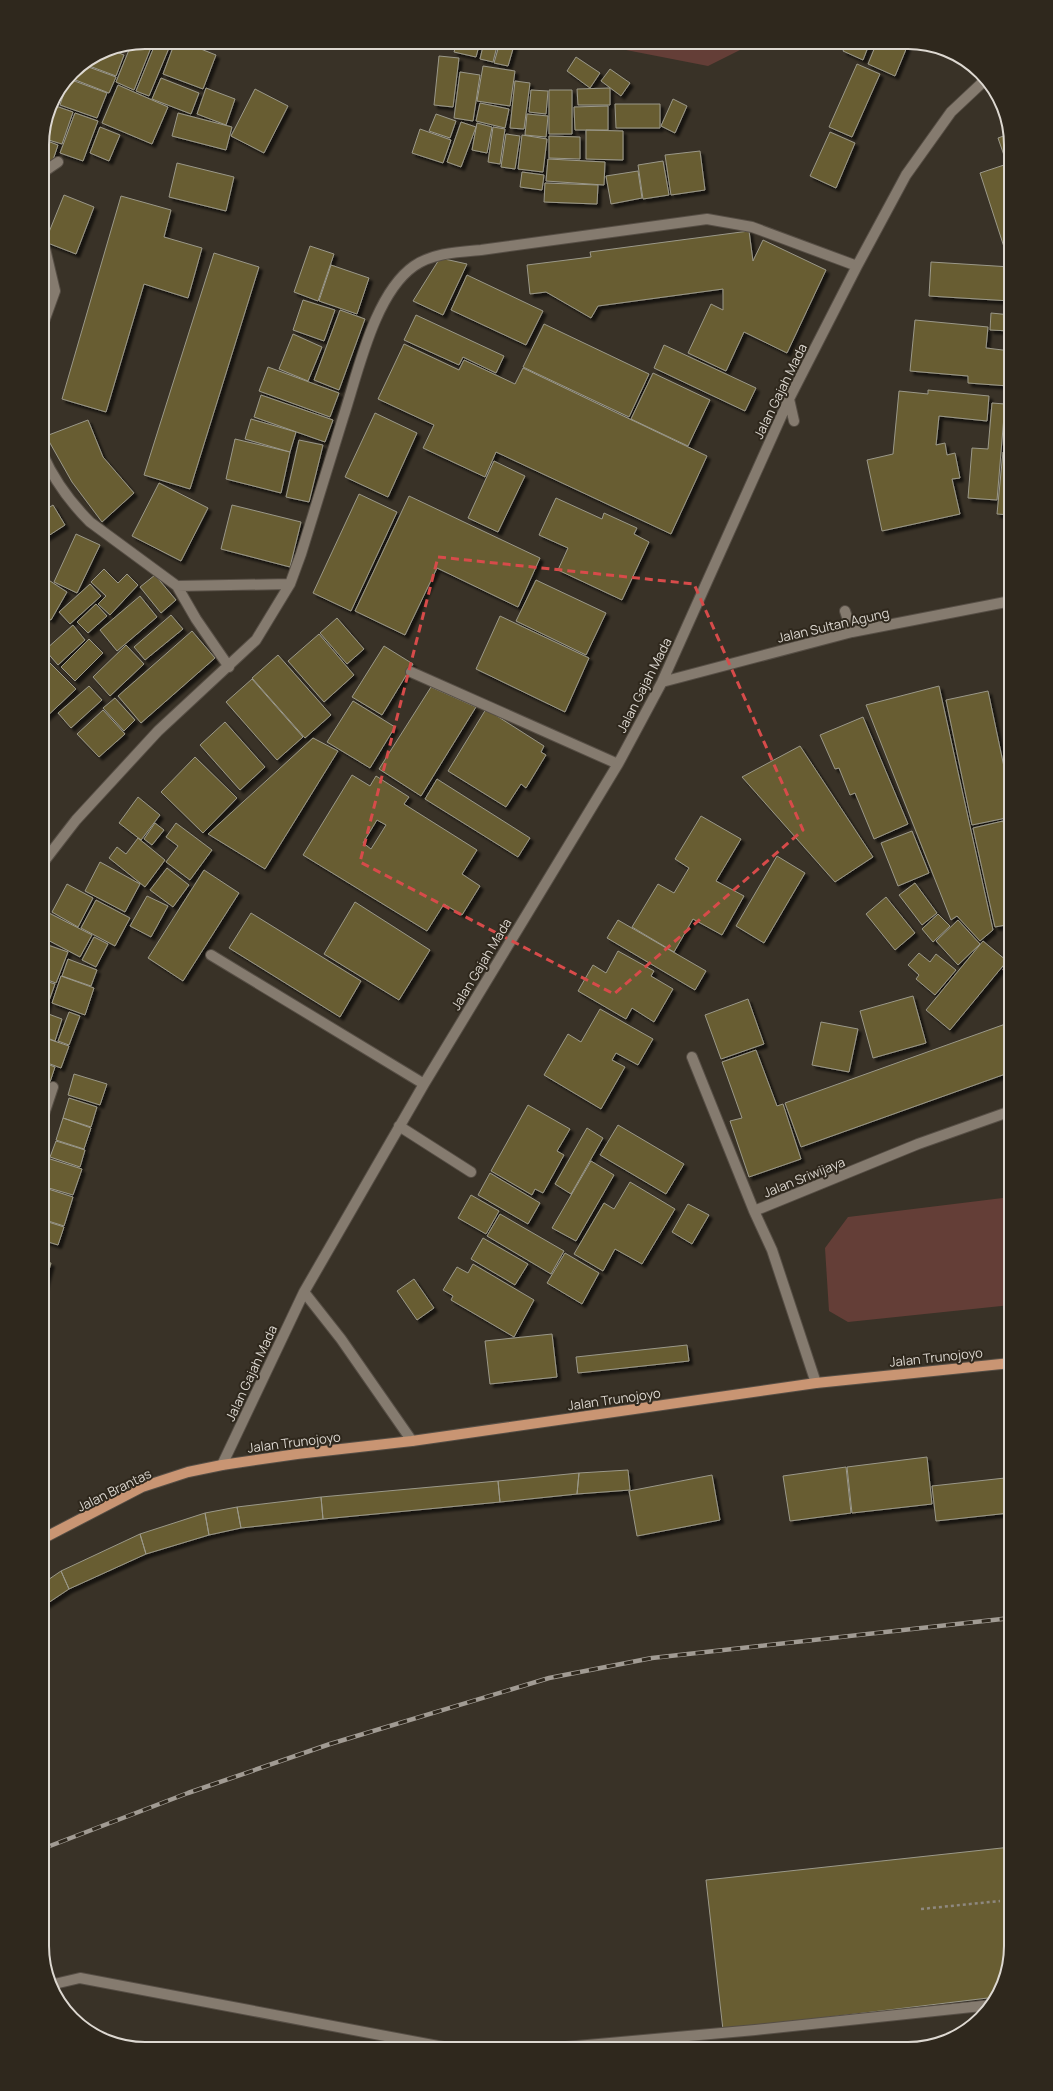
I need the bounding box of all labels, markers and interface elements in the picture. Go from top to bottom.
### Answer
street label: Jalan Gajah Mada [749,340,811,442]
street label: Jalan Sultan Agung [775,603,891,647]
street label: Jalan Gajah Mada [612,635,676,735]
street label: Jalan Gajah Mada [446,915,516,1013]
street label: Jalan Sriwijaya [761,1152,847,1202]
street label: Jalan Gajah Mada [221,1322,281,1424]
street label: Jalan Trunojoyo [888,1343,984,1371]
street label: Jalan Trunojoyo [566,1384,662,1414]
street label: Jalan Trunojoyo [246,1427,342,1457]
street label: Jalan Brantas [74,1464,154,1516]

